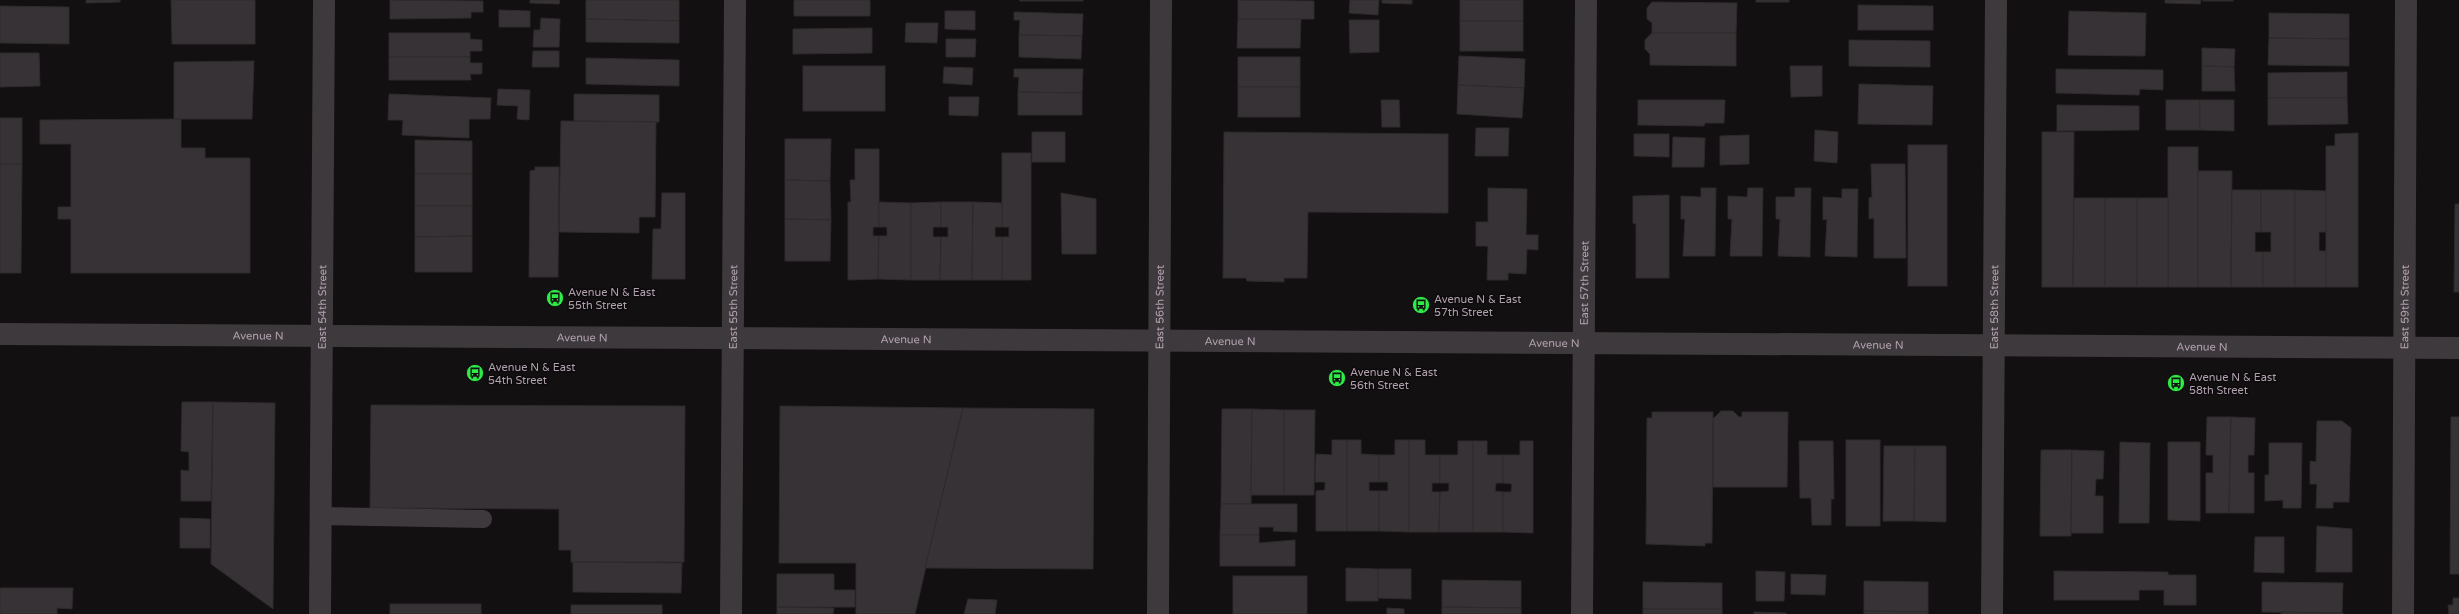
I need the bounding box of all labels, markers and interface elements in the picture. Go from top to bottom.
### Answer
street label: East 57th Street [1578,241,1591,325]
street label: East 54th Street [316,265,329,349]
street label: East 55th Street [727,265,740,349]
street label: East 56th Street [1153,265,1167,349]
street label: East 58th Street [1988,265,2001,349]
street label: East 59th Street [2398,265,2412,349]
place label: Avenue N & East 55th Street [568,286,655,312]
bus stop icon: Avenue N & East 55th Street [545,288,565,308]
place label: Avenue N & East 57th Street [1434,293,1521,319]
bus stop icon: Avenue N & East 57th Street [1411,295,1431,315]
street label: Avenue N [232,329,284,343]
street label: Avenue N [556,331,608,344]
street label: Avenue N [880,333,932,346]
street label: Avenue N [1204,335,1256,348]
street label: Avenue N [1528,337,1580,350]
street label: Avenue N [1852,339,1904,352]
street label: Avenue N [2176,340,2228,354]
place label: Avenue N & East 54th Street [488,361,575,387]
bus stop icon: Avenue N & East 54th Street [465,363,485,383]
place label: Avenue N & East 56th Street [1350,366,1437,392]
bus stop icon: Avenue N & East 56th Street [1327,368,1347,388]
place label: Avenue N & East 58th Street [2189,371,2276,397]
bus stop icon: Avenue N & East 58th Street [2166,373,2186,393]

